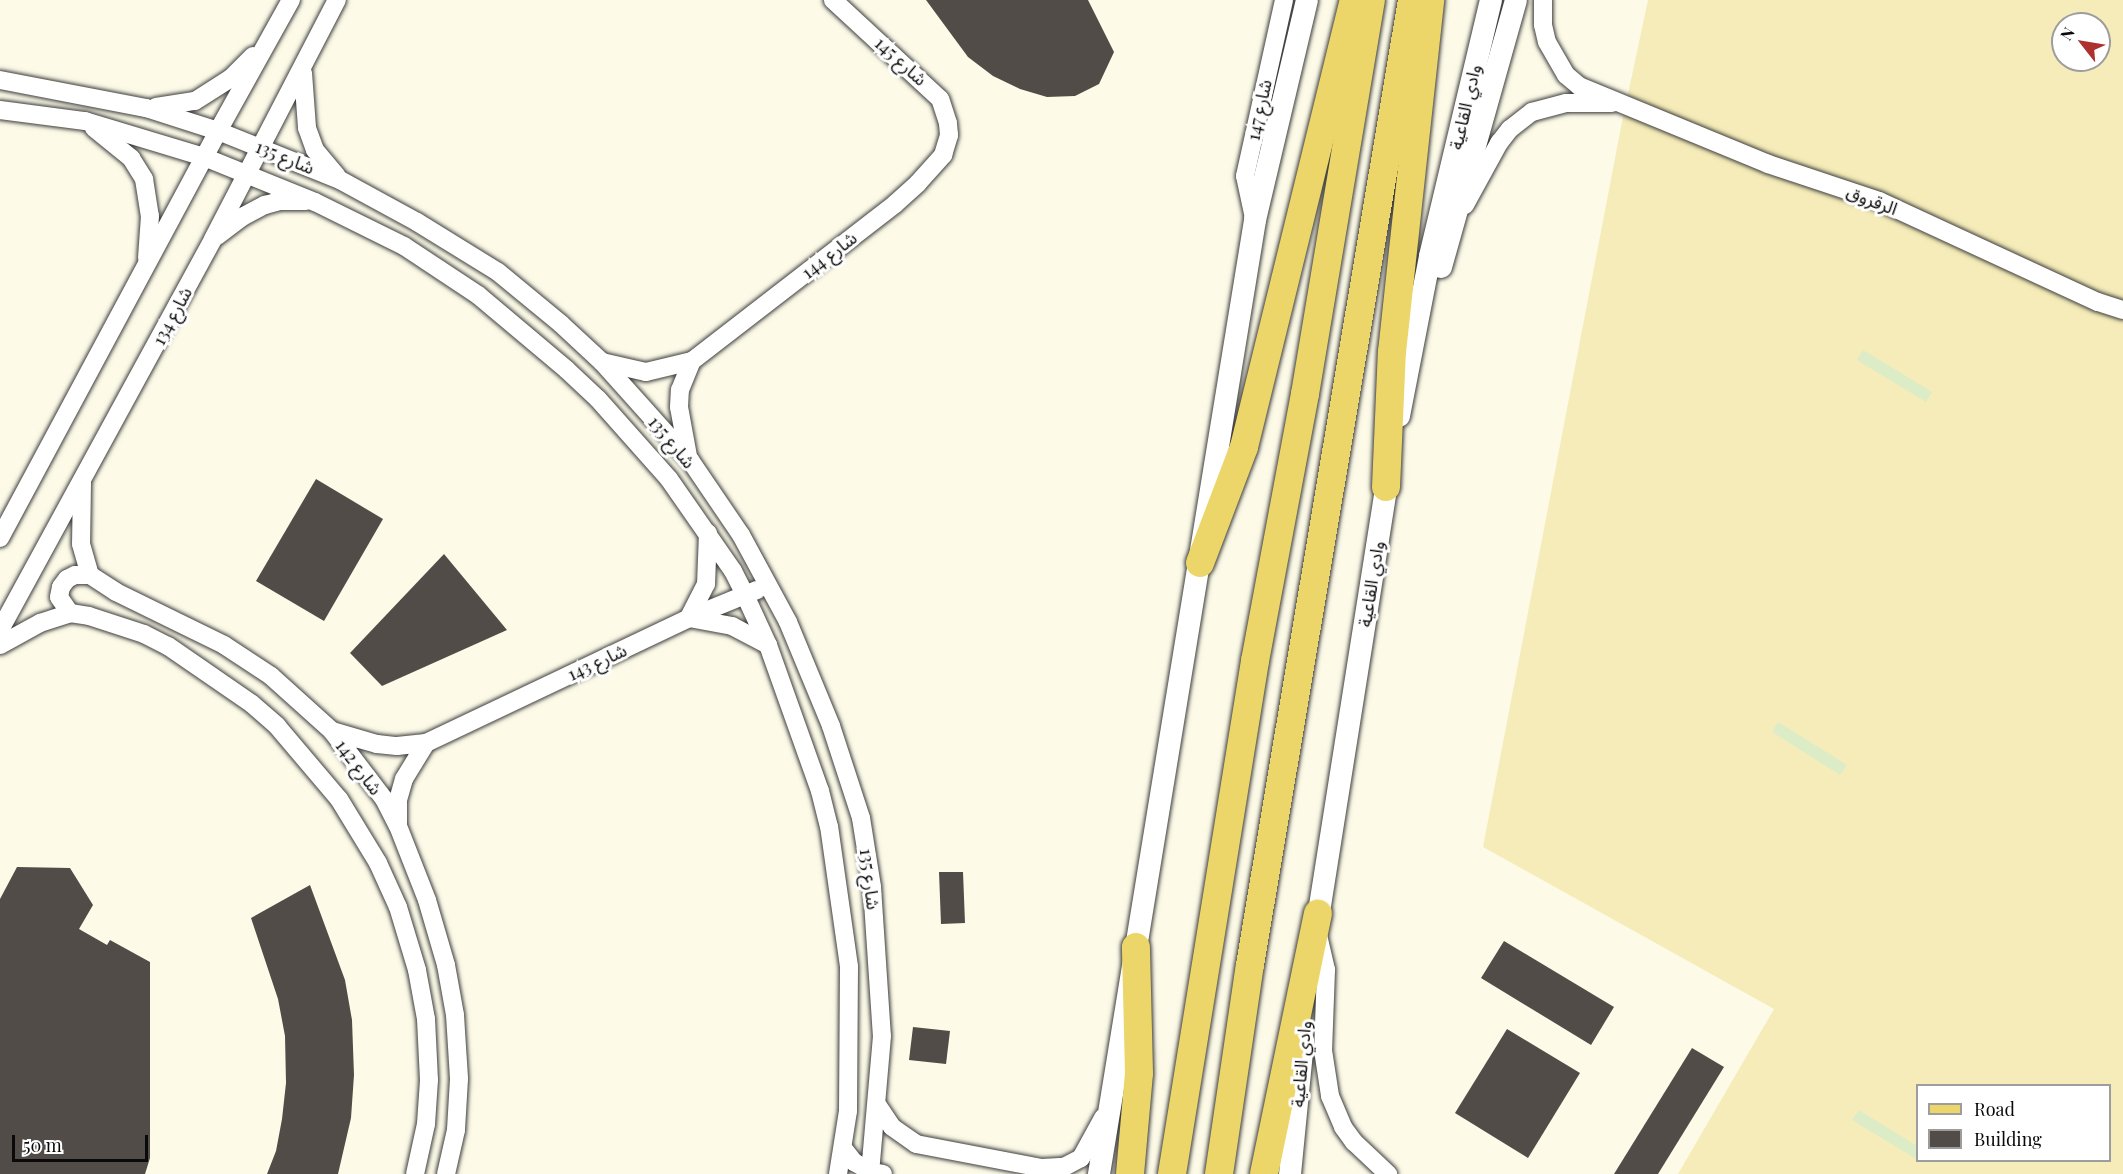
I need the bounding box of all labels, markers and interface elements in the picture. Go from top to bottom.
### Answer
north arrow [2051,12,2111,72]
text: N [2055,23,2079,44]
street label: شارع 145 [871,32,931,90]
street label: وادي القاعية [1445,62,1485,152]
street label: شارع 147 [1242,77,1276,143]
street label: شارع 135 [252,135,318,179]
street label: الرقروق [1844,180,1900,220]
street label: شارع 144 [797,227,861,283]
street label: شارع 134 [148,283,196,349]
street label: شارع 135 [644,411,700,473]
street label: وادي القاعية [1354,539,1388,629]
street label: شارع 143 [564,639,630,685]
street label: شارع 142 [331,735,387,799]
street label: شارع 135 [856,847,884,911]
street label: وادي القاعية [1286,1020,1316,1108]
legend [1916,1084,2111,1162]
text: Road [1974,1097,2015,1121]
scale bar [15,1123,152,1161]
text: Building [1974,1127,2042,1151]
text: 50 m [23,1133,62,1157]

